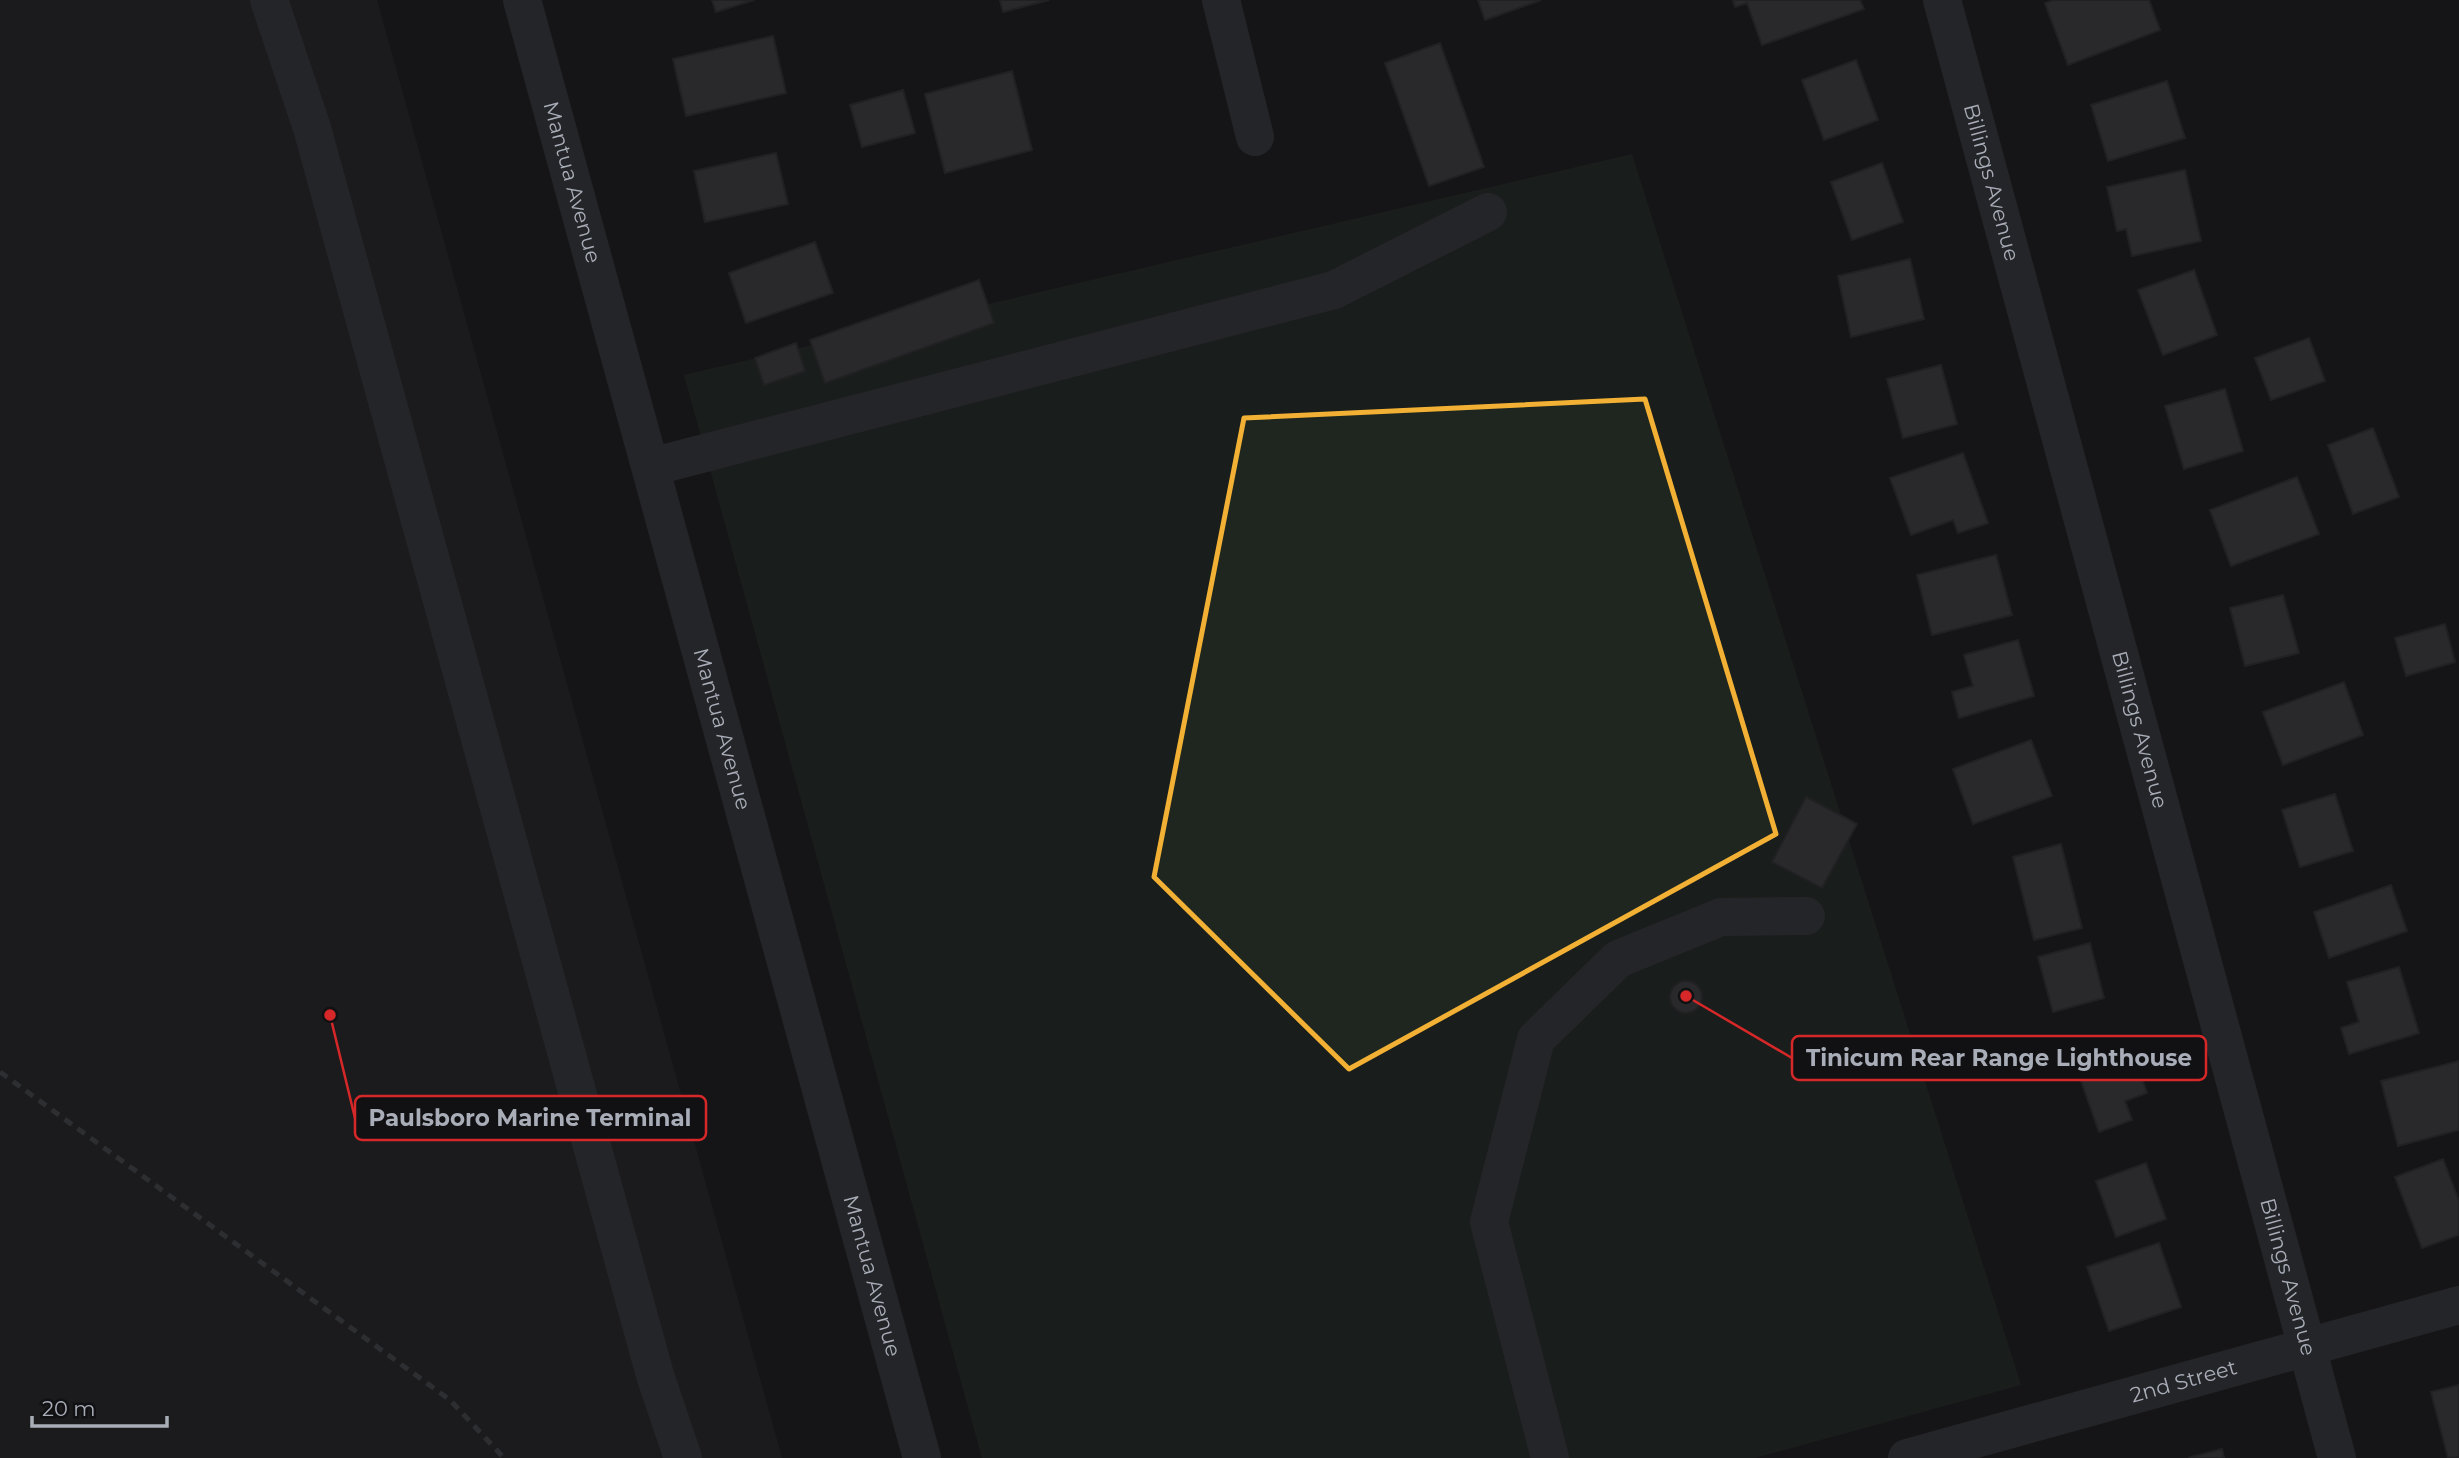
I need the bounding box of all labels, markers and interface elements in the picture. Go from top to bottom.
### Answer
street label: Mantua Avenue [538,99,607,266]
street label: Billings Avenue [1959,101,2025,264]
street label: Mantua Avenue [688,645,757,813]
street label: Billings Avenue [2107,648,2173,811]
callout: Tinicum Rear Range Lighthouse [1792,1036,2206,1080]
text: Tinicum Rear Range Lighthouse [1806,1044,2192,1072]
callout: Paulsboro Marine Terminal [355,1096,706,1140]
text: Paulsboro Marine Terminal [368,1104,692,1132]
street label: Mantua Avenue [838,1192,907,1359]
street label: Billings Avenue [2255,1195,2322,1358]
street label: 2nd Street [2127,1354,2240,1408]
scale bar [32,1384,166,1428]
text: 20 m [42,1396,96,1421]

